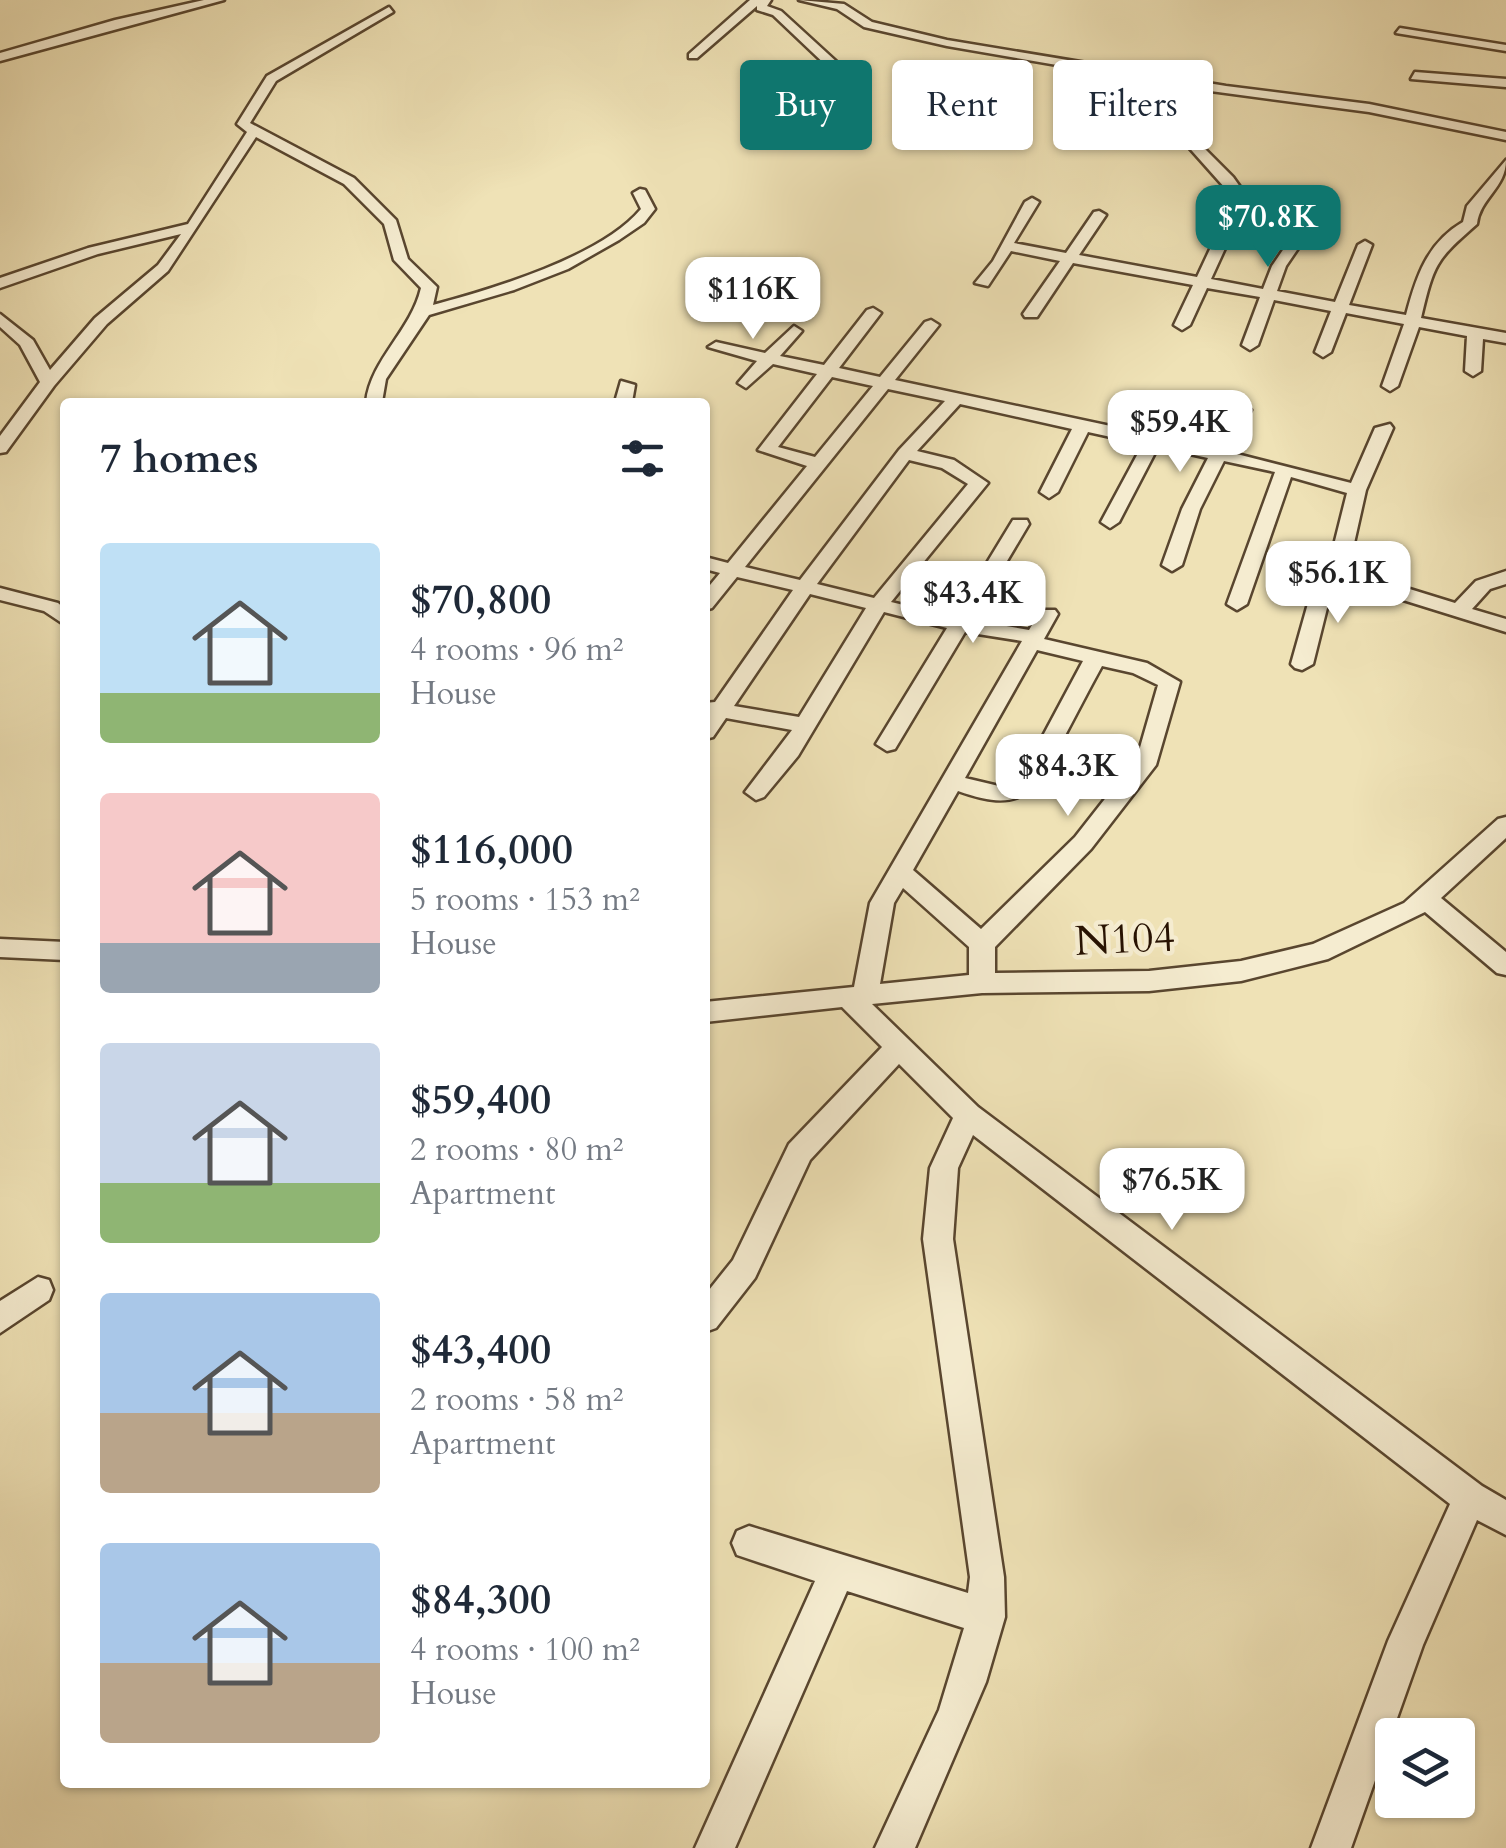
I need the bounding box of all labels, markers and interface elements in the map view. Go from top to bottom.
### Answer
chip: Buy [740,60,872,150]
chip: Rent [892,60,1033,150]
chip: Filters [1053,60,1213,150]
pin: $70.8K [1187,185,1349,270]
text: $70.8K [1218,195,1318,239]
pin: $116K [683,257,823,342]
text: $116K [707,267,799,311]
pin: $59.4K [1099,390,1261,475]
text: $59.4K [1130,400,1230,444]
text: 7 homes [100,430,258,487]
icon: filters [615,431,670,486]
pin: $56.1K [1257,541,1419,626]
text: $56.1K [1288,551,1388,595]
pin: $43.4K [892,561,1054,646]
text: $70,800 [410,571,551,628]
text: $43.4K [923,571,1023,615]
icon: home [180,583,300,703]
text: 4 rooms · 96 m² [410,628,623,672]
text: House [410,672,497,716]
pin: $84.3K [987,734,1149,819]
text: $84.3K [1018,744,1118,788]
text: $116,000 [410,821,573,878]
icon: home [180,833,300,953]
text: 5 rooms · 153 m² [410,878,640,922]
street label: N104 [1073,908,1177,970]
text: House [410,922,497,966]
text: $59,400 [410,1071,551,1128]
icon: home [180,1083,300,1203]
text: 2 rooms · 80 m² [410,1128,623,1172]
pin: $76.5K [1091,1148,1253,1233]
text: $76.5K [1122,1158,1222,1202]
text: Apartment [410,1172,555,1216]
text: $43,400 [410,1321,551,1378]
icon: home [180,1333,300,1453]
text: 2 rooms · 58 m² [410,1378,623,1422]
text: Apartment [410,1422,555,1466]
text: $84,300 [410,1571,551,1628]
icon: home [180,1583,300,1703]
text: 4 rooms · 100 m² [410,1628,640,1672]
text: House [410,1672,497,1716]
map controls [1375,1718,1475,1818]
button: layers [1375,1718,1475,1818]

